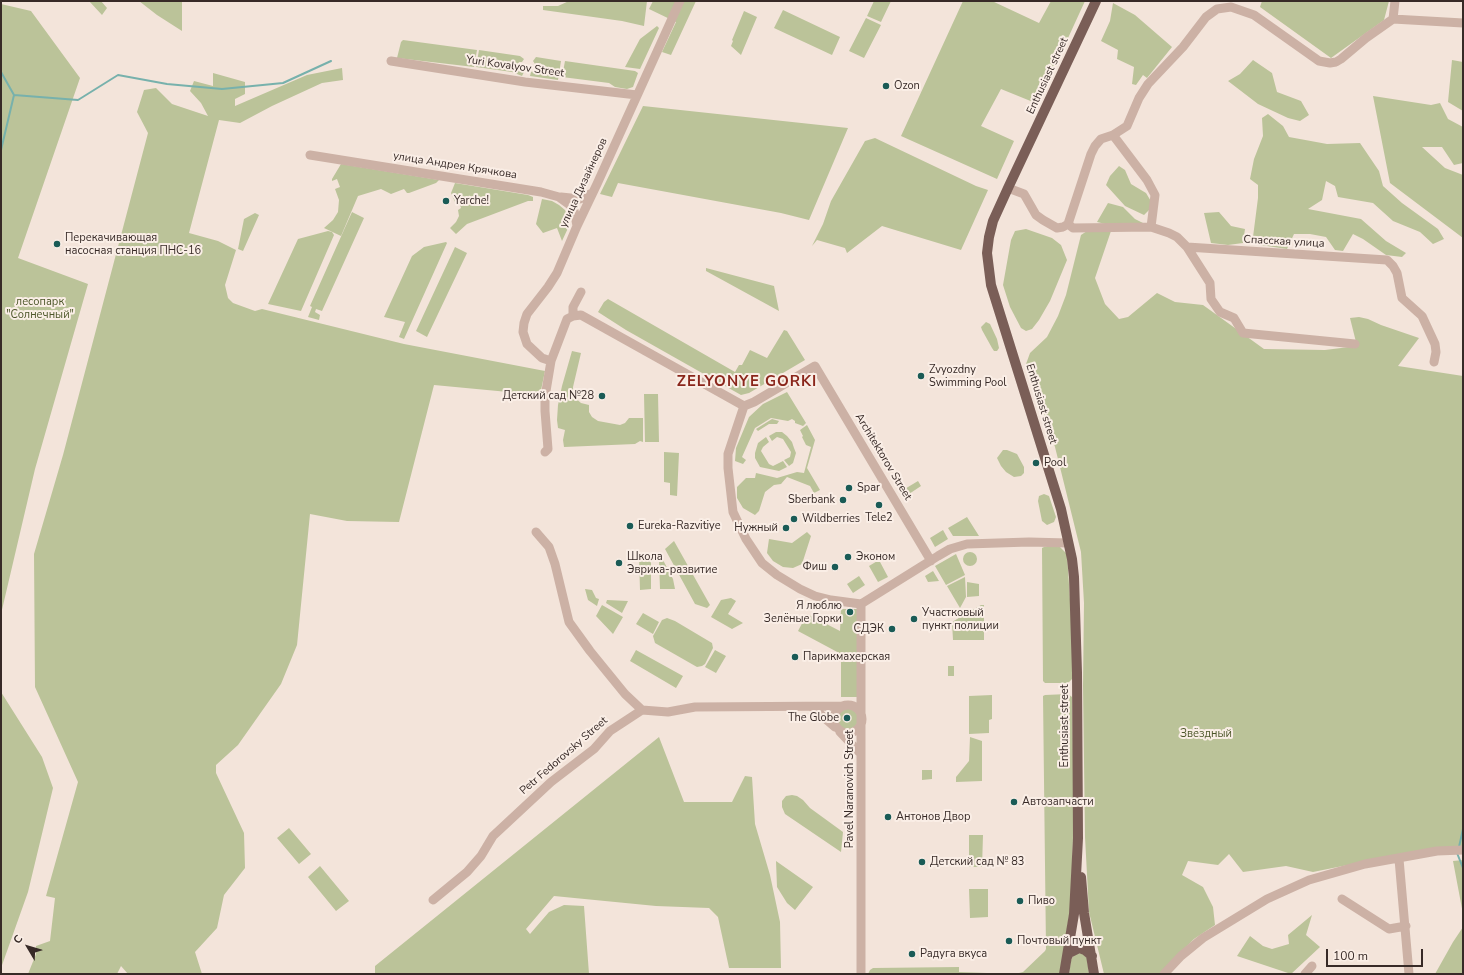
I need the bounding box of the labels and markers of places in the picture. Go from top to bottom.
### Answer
place label: Ozon [894,79,920,93]
marker: Ozon [881,81,891,91]
place label: Yarche! [454,194,489,208]
marker: Yarche! [441,196,451,206]
place label: Перекачивающая насосная станция ПНС-16 [65,231,201,257]
marker: Перекачивающая насосная станция ПНС-16 [52,239,62,249]
place label: Zvyozdny Swimming Pool [929,363,1007,389]
marker: Zvyozdny Swimming Pool [916,371,926,381]
place label: Детский сад №28 [502,389,594,403]
marker: Детский сад №28 [597,391,607,401]
place label: Pool [1044,456,1066,470]
marker: Pool [1031,458,1041,468]
place label: Spar [857,481,880,495]
marker: Spar [844,483,854,493]
place label: Sberbank [788,493,835,507]
marker: Sberbank [838,495,848,505]
marker: Tele2 [874,500,884,510]
place label: Tele2 [865,511,893,525]
place label: Wildberries [802,512,860,526]
marker: Wildberries [789,514,799,524]
place label: Eureka-Razvitiye [638,519,720,533]
marker: Eureka-Razvitiye [625,521,635,531]
place label: Нужный [734,521,778,535]
marker: Нужный [781,523,791,533]
place label: Школа Эврика-развитие [627,550,717,576]
place label: Эконом [856,550,895,564]
marker: Эконом [843,552,853,562]
marker: Школа Эврика-развитие [614,558,624,568]
place label: Фиш [802,560,827,574]
marker: Фиш [830,562,840,572]
place label: Я люблю Зелёные Горки [764,599,842,625]
place label: Участковый пункт полиции [922,606,999,632]
marker: Я люблю Зелёные Горки [845,607,855,617]
marker: Участковый пункт полиции [909,614,919,624]
place label: СДЭК [854,622,884,636]
marker: СДЭК [887,624,897,634]
place label: Парикмахерская [803,650,890,664]
marker: Парикмахерская [790,652,800,662]
place label: The Globe [788,711,839,725]
marker: The Globe [842,713,852,723]
place label: Автозапчасти [1022,795,1094,809]
marker: Автозапчасти [1009,797,1019,807]
place label: Антонов Двор [896,810,970,824]
marker: Антонов Двор [883,812,893,822]
place label: Детский сад № 83 [930,855,1024,869]
marker: Детский сад № 83 [917,857,927,867]
place label: Пиво [1028,894,1055,908]
marker: Пиво [1015,896,1025,906]
place label: Почтовый пункт [1017,934,1101,948]
marker: Почтовый пункт [1004,936,1014,946]
place label: Радуга вкуса [920,947,987,961]
marker: Радуга вкуса [907,949,917,959]

